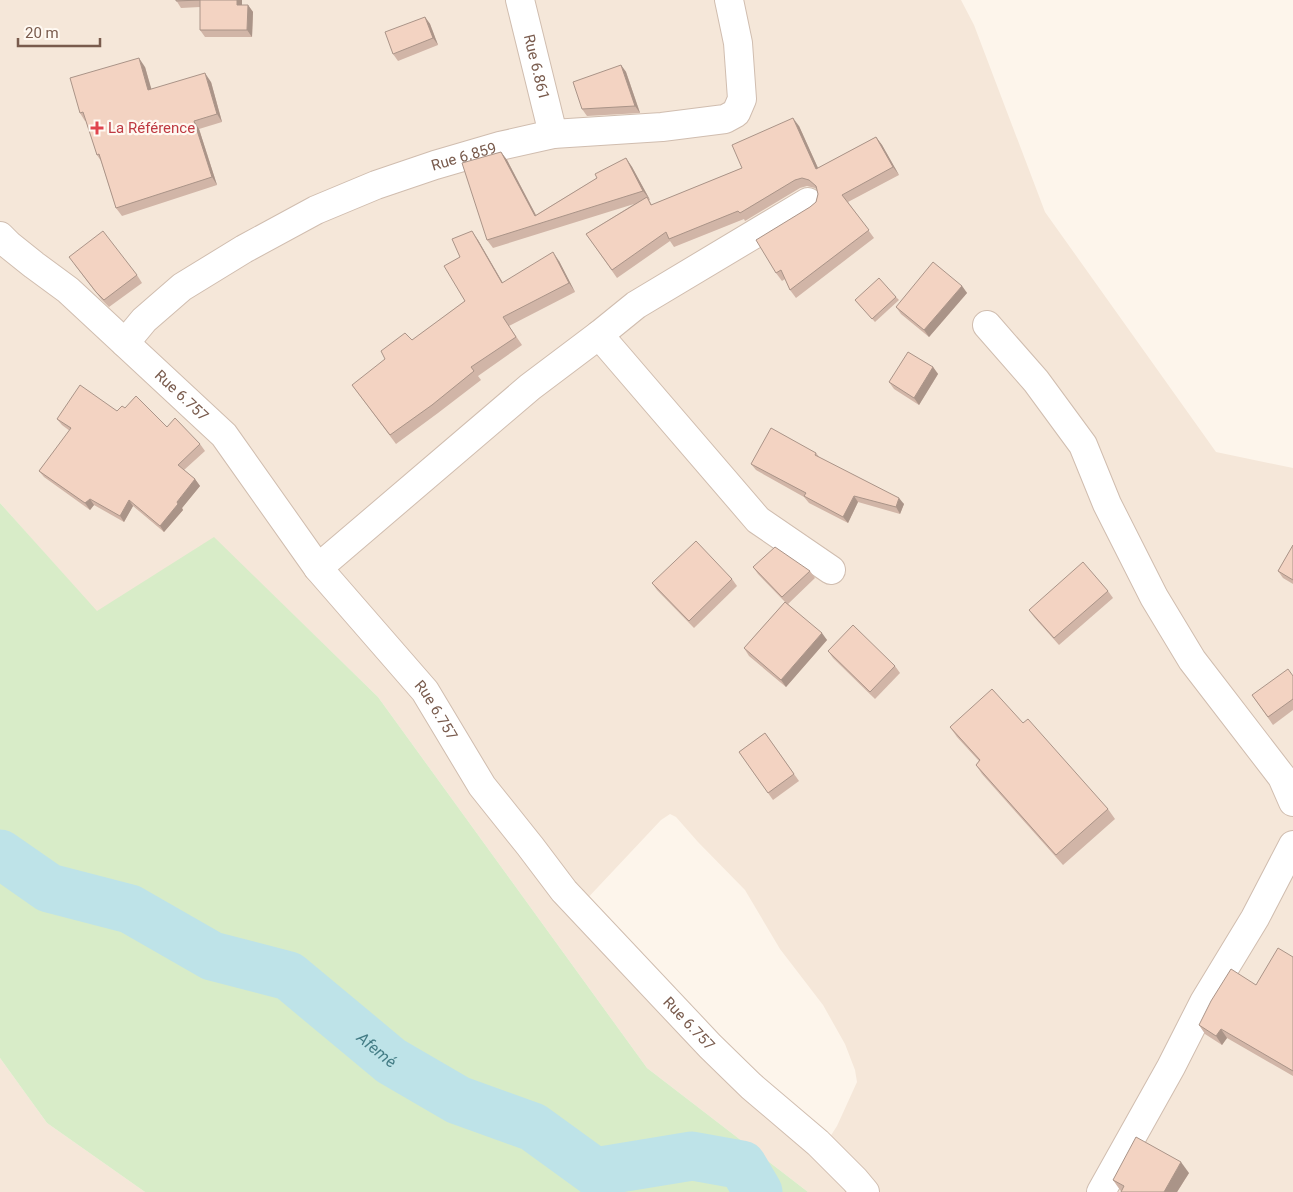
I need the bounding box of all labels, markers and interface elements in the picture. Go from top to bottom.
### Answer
scale bar [18,15,100,47]
text: 20 m [25,24,59,42]
street label: Rue 6.861 [520,32,553,102]
place label: La Référence [108,119,195,137]
marker: La Référence [90,121,104,135]
street label: Rue 6.859 [429,139,498,175]
street label: Rue 6.757 [151,366,212,425]
street label: Rue 6.757 [411,677,461,743]
street label: Rue 6.757 [659,993,718,1054]
water label: Afemé [352,1027,399,1072]

